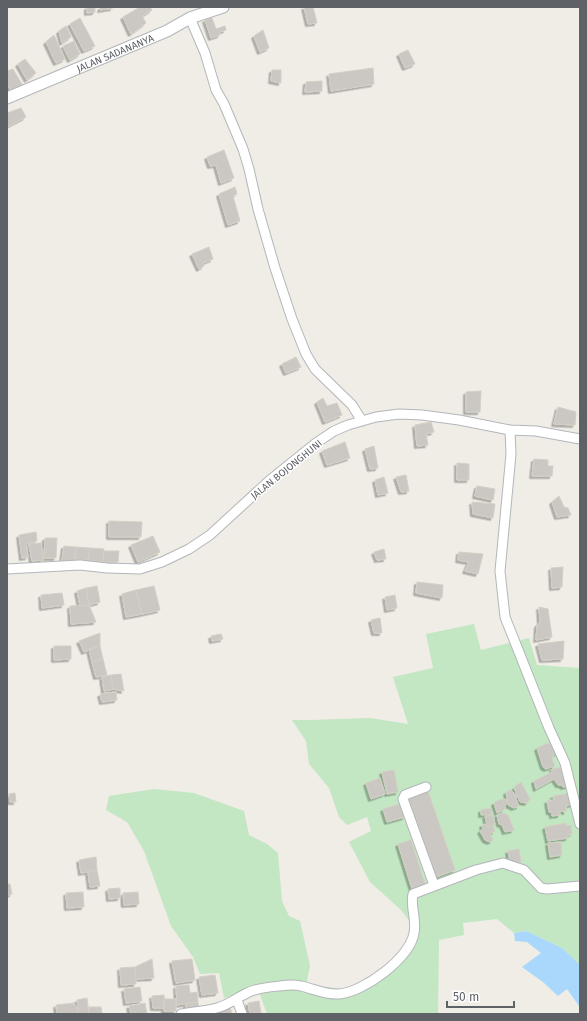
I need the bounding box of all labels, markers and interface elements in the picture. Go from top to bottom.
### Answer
street label: JALAN SADANANYA [75,32,156,75]
street label: JALAN BOJONGHUNI [249,437,325,502]
scale bar [447,983,514,1009]
text: 50 m [453,990,479,1004]

